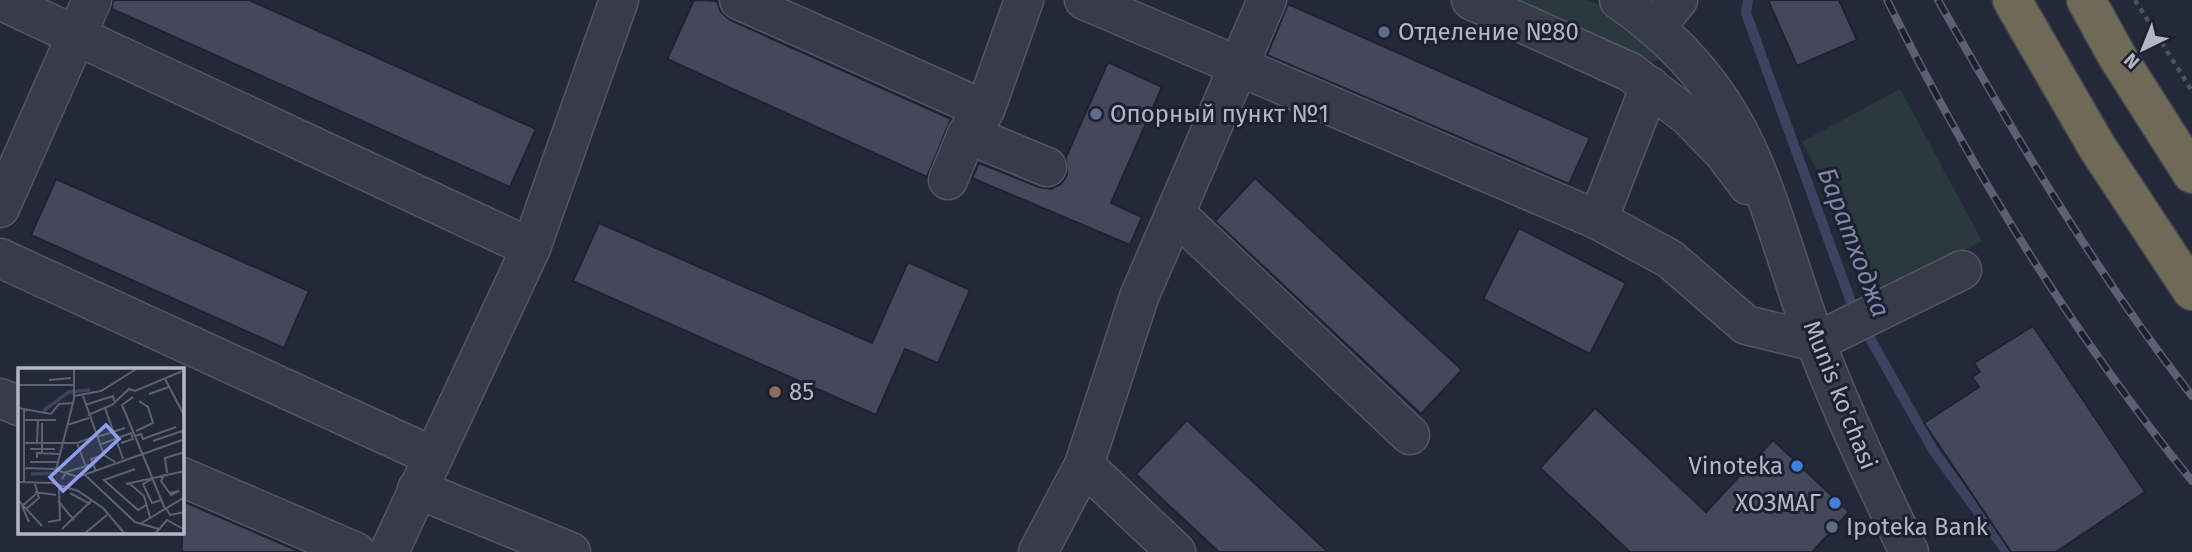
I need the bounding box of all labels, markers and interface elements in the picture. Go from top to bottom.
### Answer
north arrow [2108,14,2178,84]
place label: Отделение №80 [1398,18,1579,46]
marker: Отделение №80 [1376,24,1392,40]
text: N [2119,48,2144,74]
place label: Опорный пункт №1 [1110,100,1329,128]
marker: Опорный пункт №1 [1088,106,1104,122]
water label: Баратходжа [1811,163,1896,321]
street label: Munis ko'chasi [1797,316,1883,474]
inset map [18,368,184,534]
place label: 85 [789,378,814,406]
marker: 85 [767,384,783,400]
place label: Vinoteka [1688,452,1783,480]
marker: Vinoteka [1789,458,1805,474]
place label: ХОЗМАГ [1735,489,1821,517]
marker: ХОЗМАГ [1827,495,1843,511]
place label: Ipoteka Bank [1846,513,1989,541]
marker: Ipoteka Bank [1824,519,1840,535]

